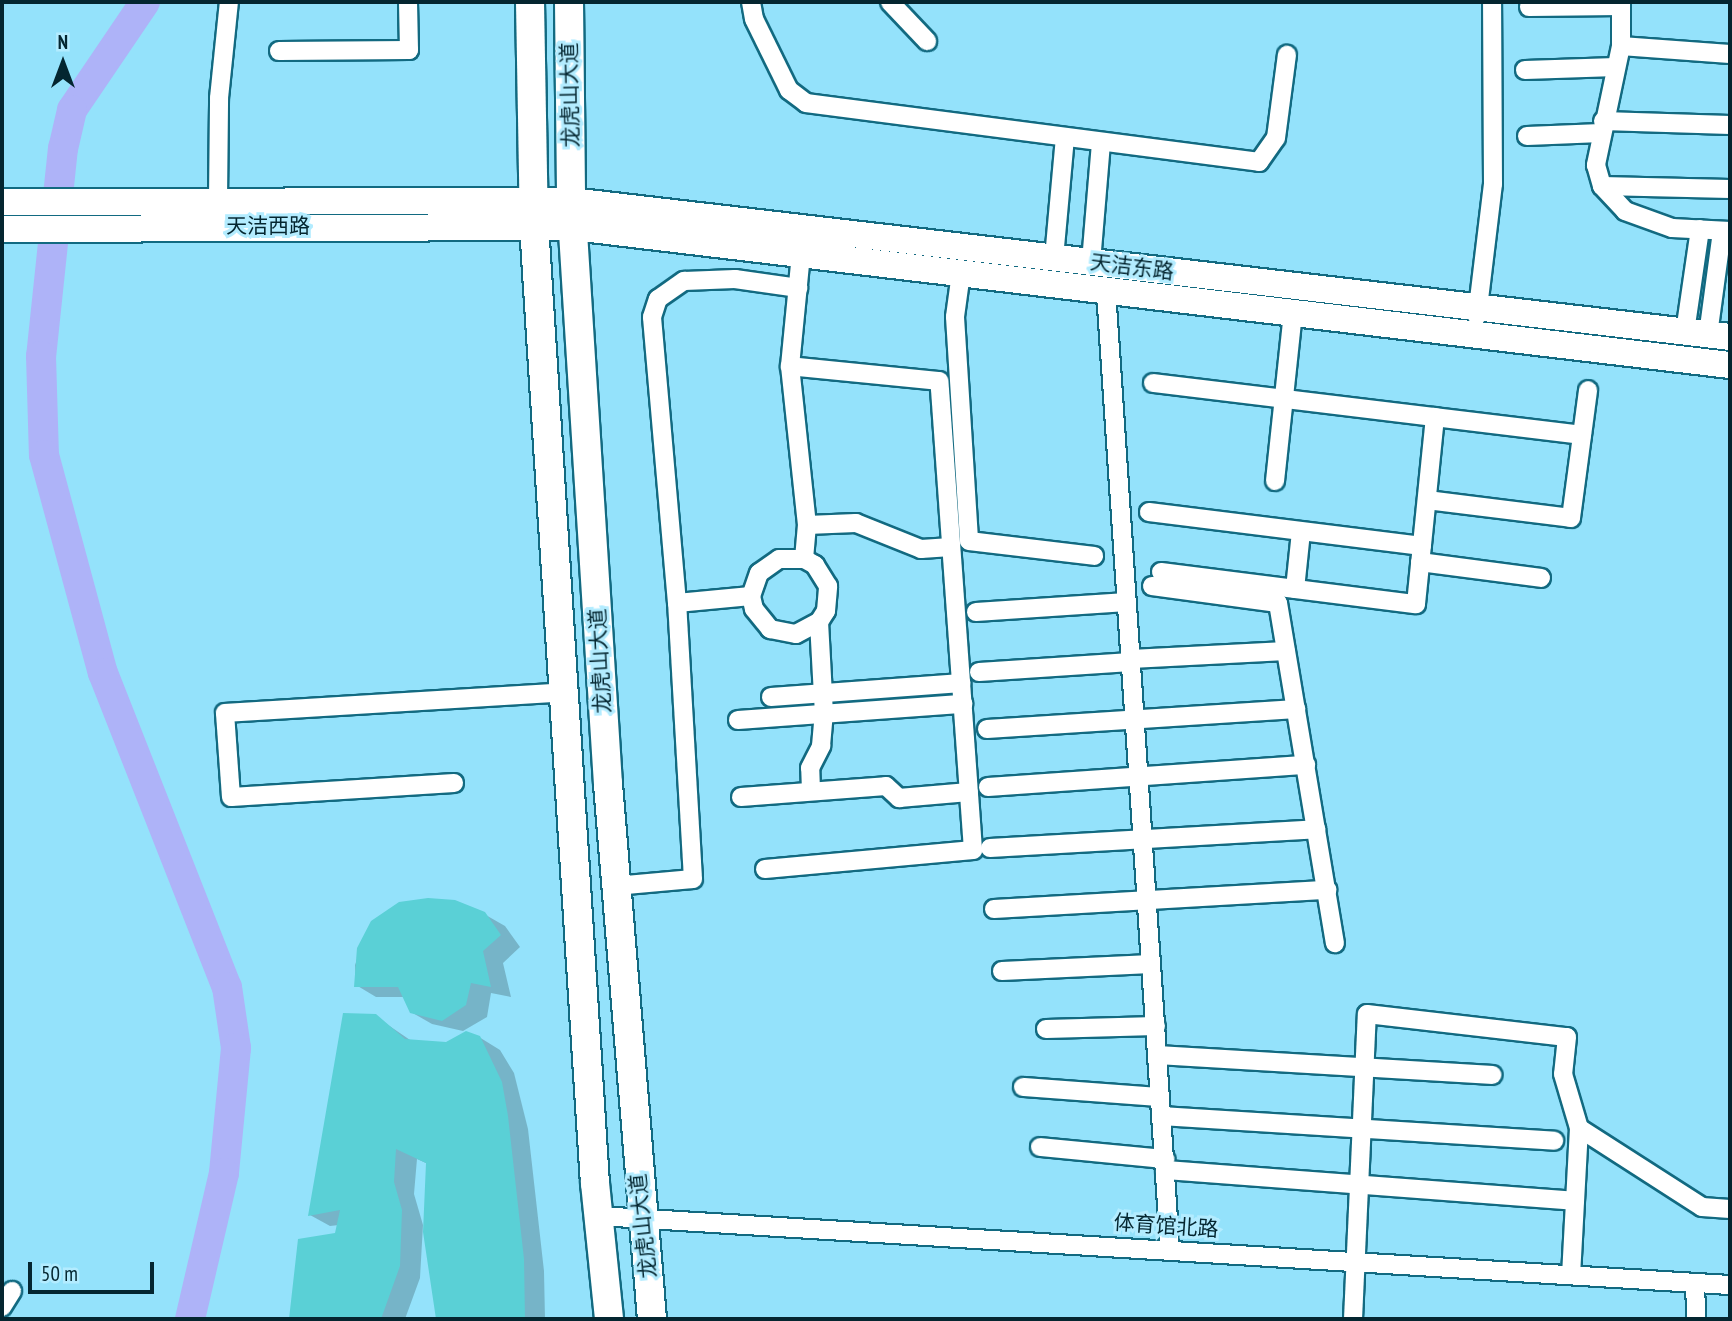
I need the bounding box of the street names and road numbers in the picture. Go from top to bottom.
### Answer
street label: 龙虎山大道 [556,42,584,148]
street label: 天洁西路 [226,213,310,239]
street label: 天洁东路 [1089,249,1175,285]
street label: 龙虎山大道 [585,608,615,714]
street label: 龙虎山大道 [625,1172,661,1280]
street label: 体育馆北路 [1113,1210,1219,1242]

